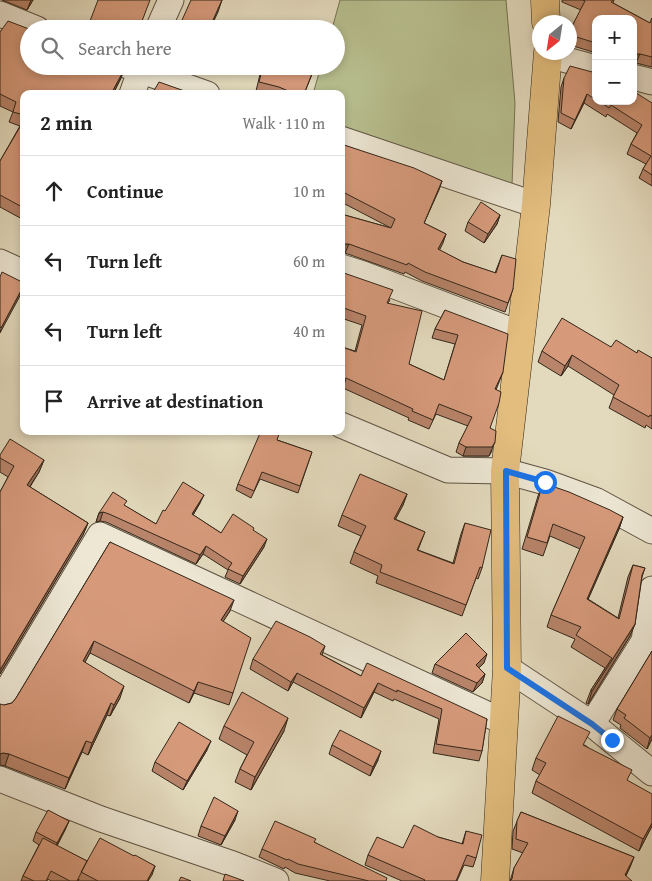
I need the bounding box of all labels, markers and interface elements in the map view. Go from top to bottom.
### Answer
north arrow [532,15,577,60]
map controls [592,15,637,105]
button: + [592,15,637,60]
search box [20,20,345,75]
icon: search [38,34,66,62]
text: Search here [78,34,172,62]
button: − [592,60,637,105]
text: 2 min [40,107,92,138]
text: Walk · 110 m [242,111,325,135]
icon: ahead [40,177,68,205]
text: Continue [87,177,164,205]
text: 10 m [293,179,325,203]
icon: left [40,247,68,275]
text: Turn left [87,247,162,275]
text: 60 m [293,249,325,273]
icon: left [40,317,68,345]
text: Turn left [87,317,162,345]
text: 40 m [293,319,325,343]
icon: arrive [40,387,68,415]
text: Arrive at destination [87,387,263,415]
route start [534,471,557,494]
route end [601,729,624,752]

